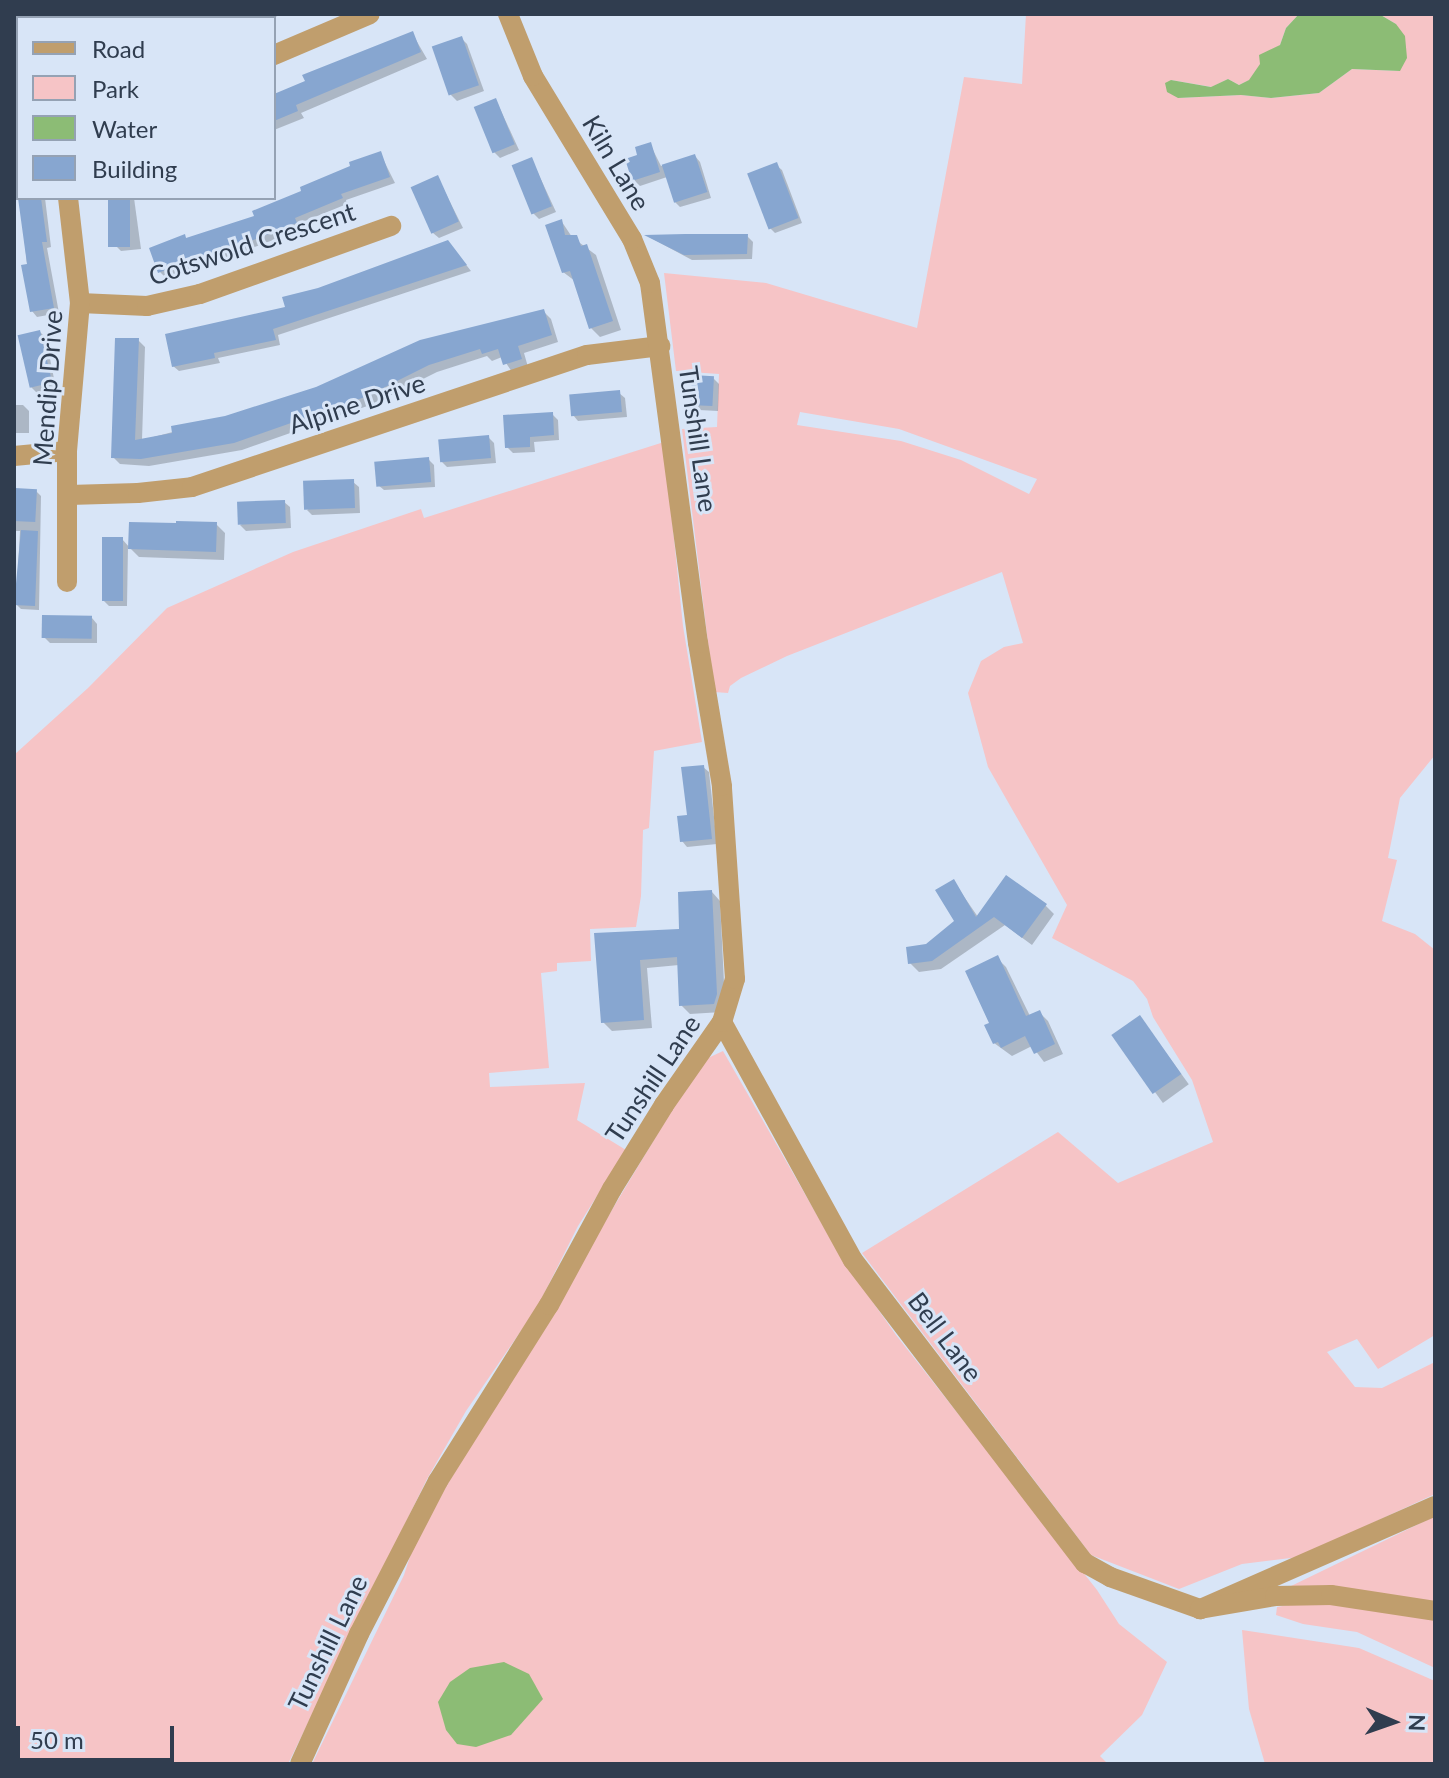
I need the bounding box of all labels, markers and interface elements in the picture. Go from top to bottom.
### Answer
legend [16,16,276,200]
text: Road [92,34,145,63]
text: Park [92,74,139,103]
street label: Kiln Lane [576,110,656,216]
text: Water [92,114,157,143]
text: Building [92,154,177,183]
street label: Cotswold Crescent [145,196,359,292]
street label: Mendip Drive [27,309,69,467]
street label: Tunshill Lane [672,364,724,514]
street label: Alpine Drive [285,367,429,441]
street label: Tunshill Lane [599,1009,707,1149]
street label: Bell Lane [901,1286,989,1388]
street label: Tunshill Lane [282,1570,374,1716]
north arrow [1353,1682,1433,1762]
scale bar [20,1710,178,1760]
text: N [1404,1714,1431,1732]
text: 50 m [30,1725,84,1754]

